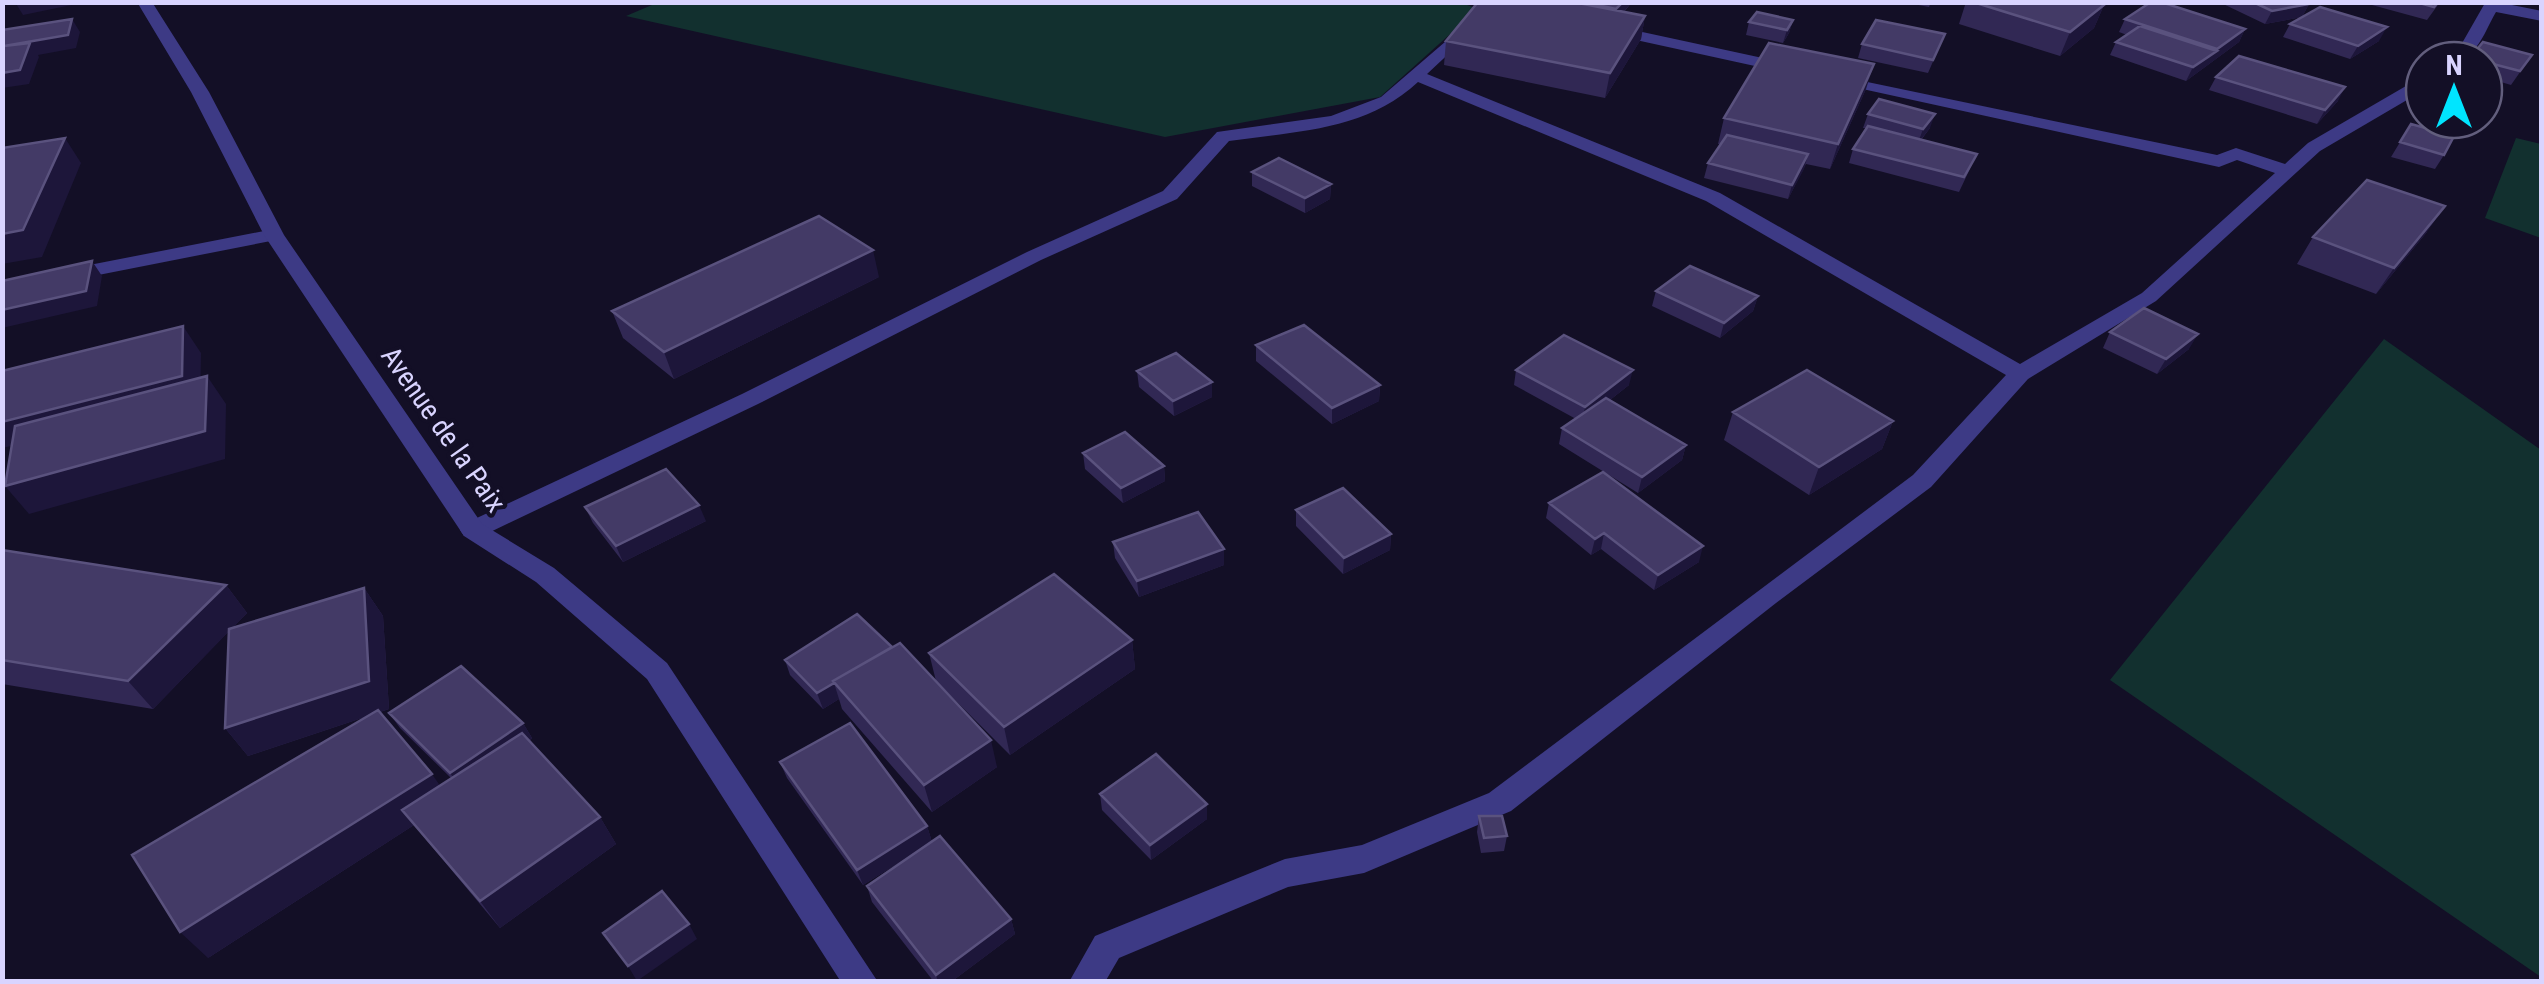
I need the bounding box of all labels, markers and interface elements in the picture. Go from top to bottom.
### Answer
north arrow [2404,40,2504,140]
text: N [2445,49,2463,82]
street label: Avenue de la Paix [374,340,513,518]

